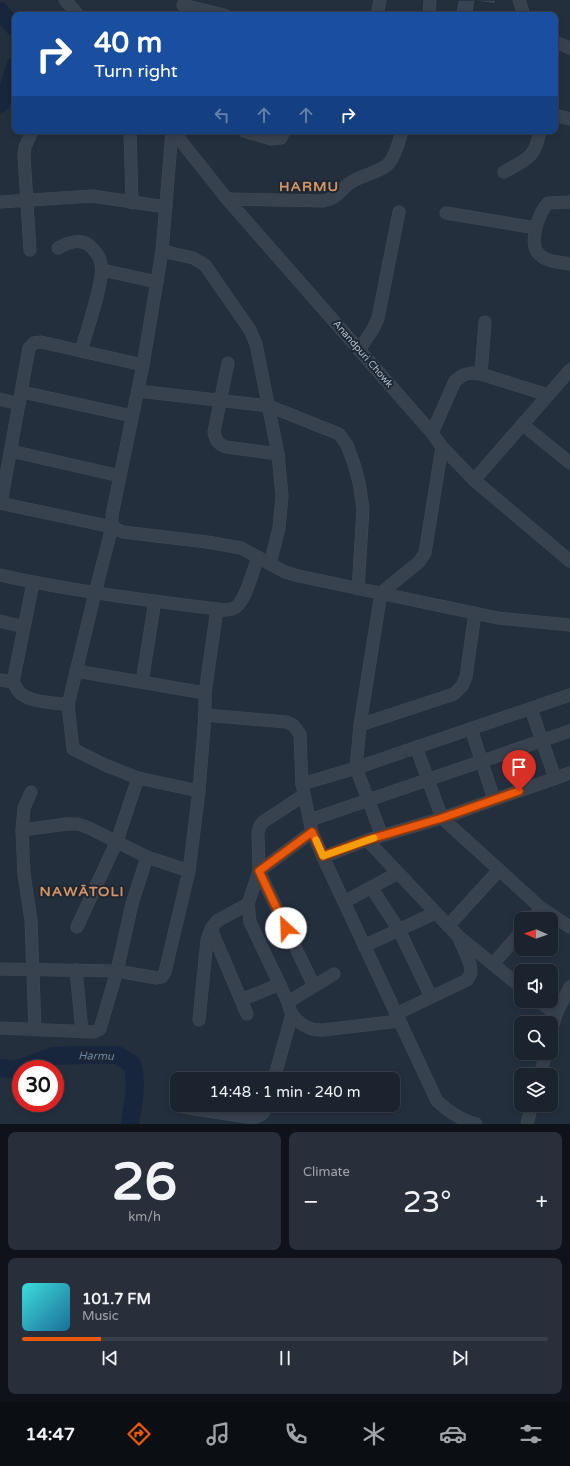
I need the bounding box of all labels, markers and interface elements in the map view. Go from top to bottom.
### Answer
text: 40 m [94,26,162,60]
icon: right [28,28,80,80]
text: Turn right [94,60,178,82]
icon: left [211,104,233,126]
icon: ahead [253,104,275,126]
icon: ahead [295,104,317,126]
icon: right [337,104,359,126]
district label: HARMU [279,178,339,195]
street label: Anandpuri Chowk [331,318,396,391]
pin [502,750,536,791]
icon: arrive [508,756,530,778]
district label: NAWĀTOLI [39,883,125,900]
position arrow [265,907,307,949]
north arrow [514,912,558,956]
map controls [514,912,558,1112]
button: sound [514,964,558,1008]
button: search [514,1016,558,1060]
water label: Harmu [78,1049,115,1063]
speed limit sign: 30 [12,1060,64,1112]
button: layers [514,1068,558,1112]
text: 14:48 · 1 min · 240 m [210,1083,360,1101]
text: 26 [112,1151,177,1214]
text: Climate [303,1164,350,1180]
text: 23° [403,1184,452,1221]
text: − [303,1189,319,1215]
text: + [536,1189,548,1215]
text: km/h [128,1209,161,1225]
text: 101.7 FM [82,1290,151,1308]
text: Music [82,1308,119,1324]
icon: previous [99,1347,121,1369]
icon: pause [274,1347,296,1369]
icon: next [449,1347,471,1369]
icon: directions [125,1420,153,1448]
icon: music [204,1420,232,1448]
icon: phone [282,1420,310,1448]
icon: climate [360,1420,388,1448]
icon: car [439,1420,467,1448]
icon: filters [517,1420,545,1448]
text: 14:47 [25,1423,75,1445]

